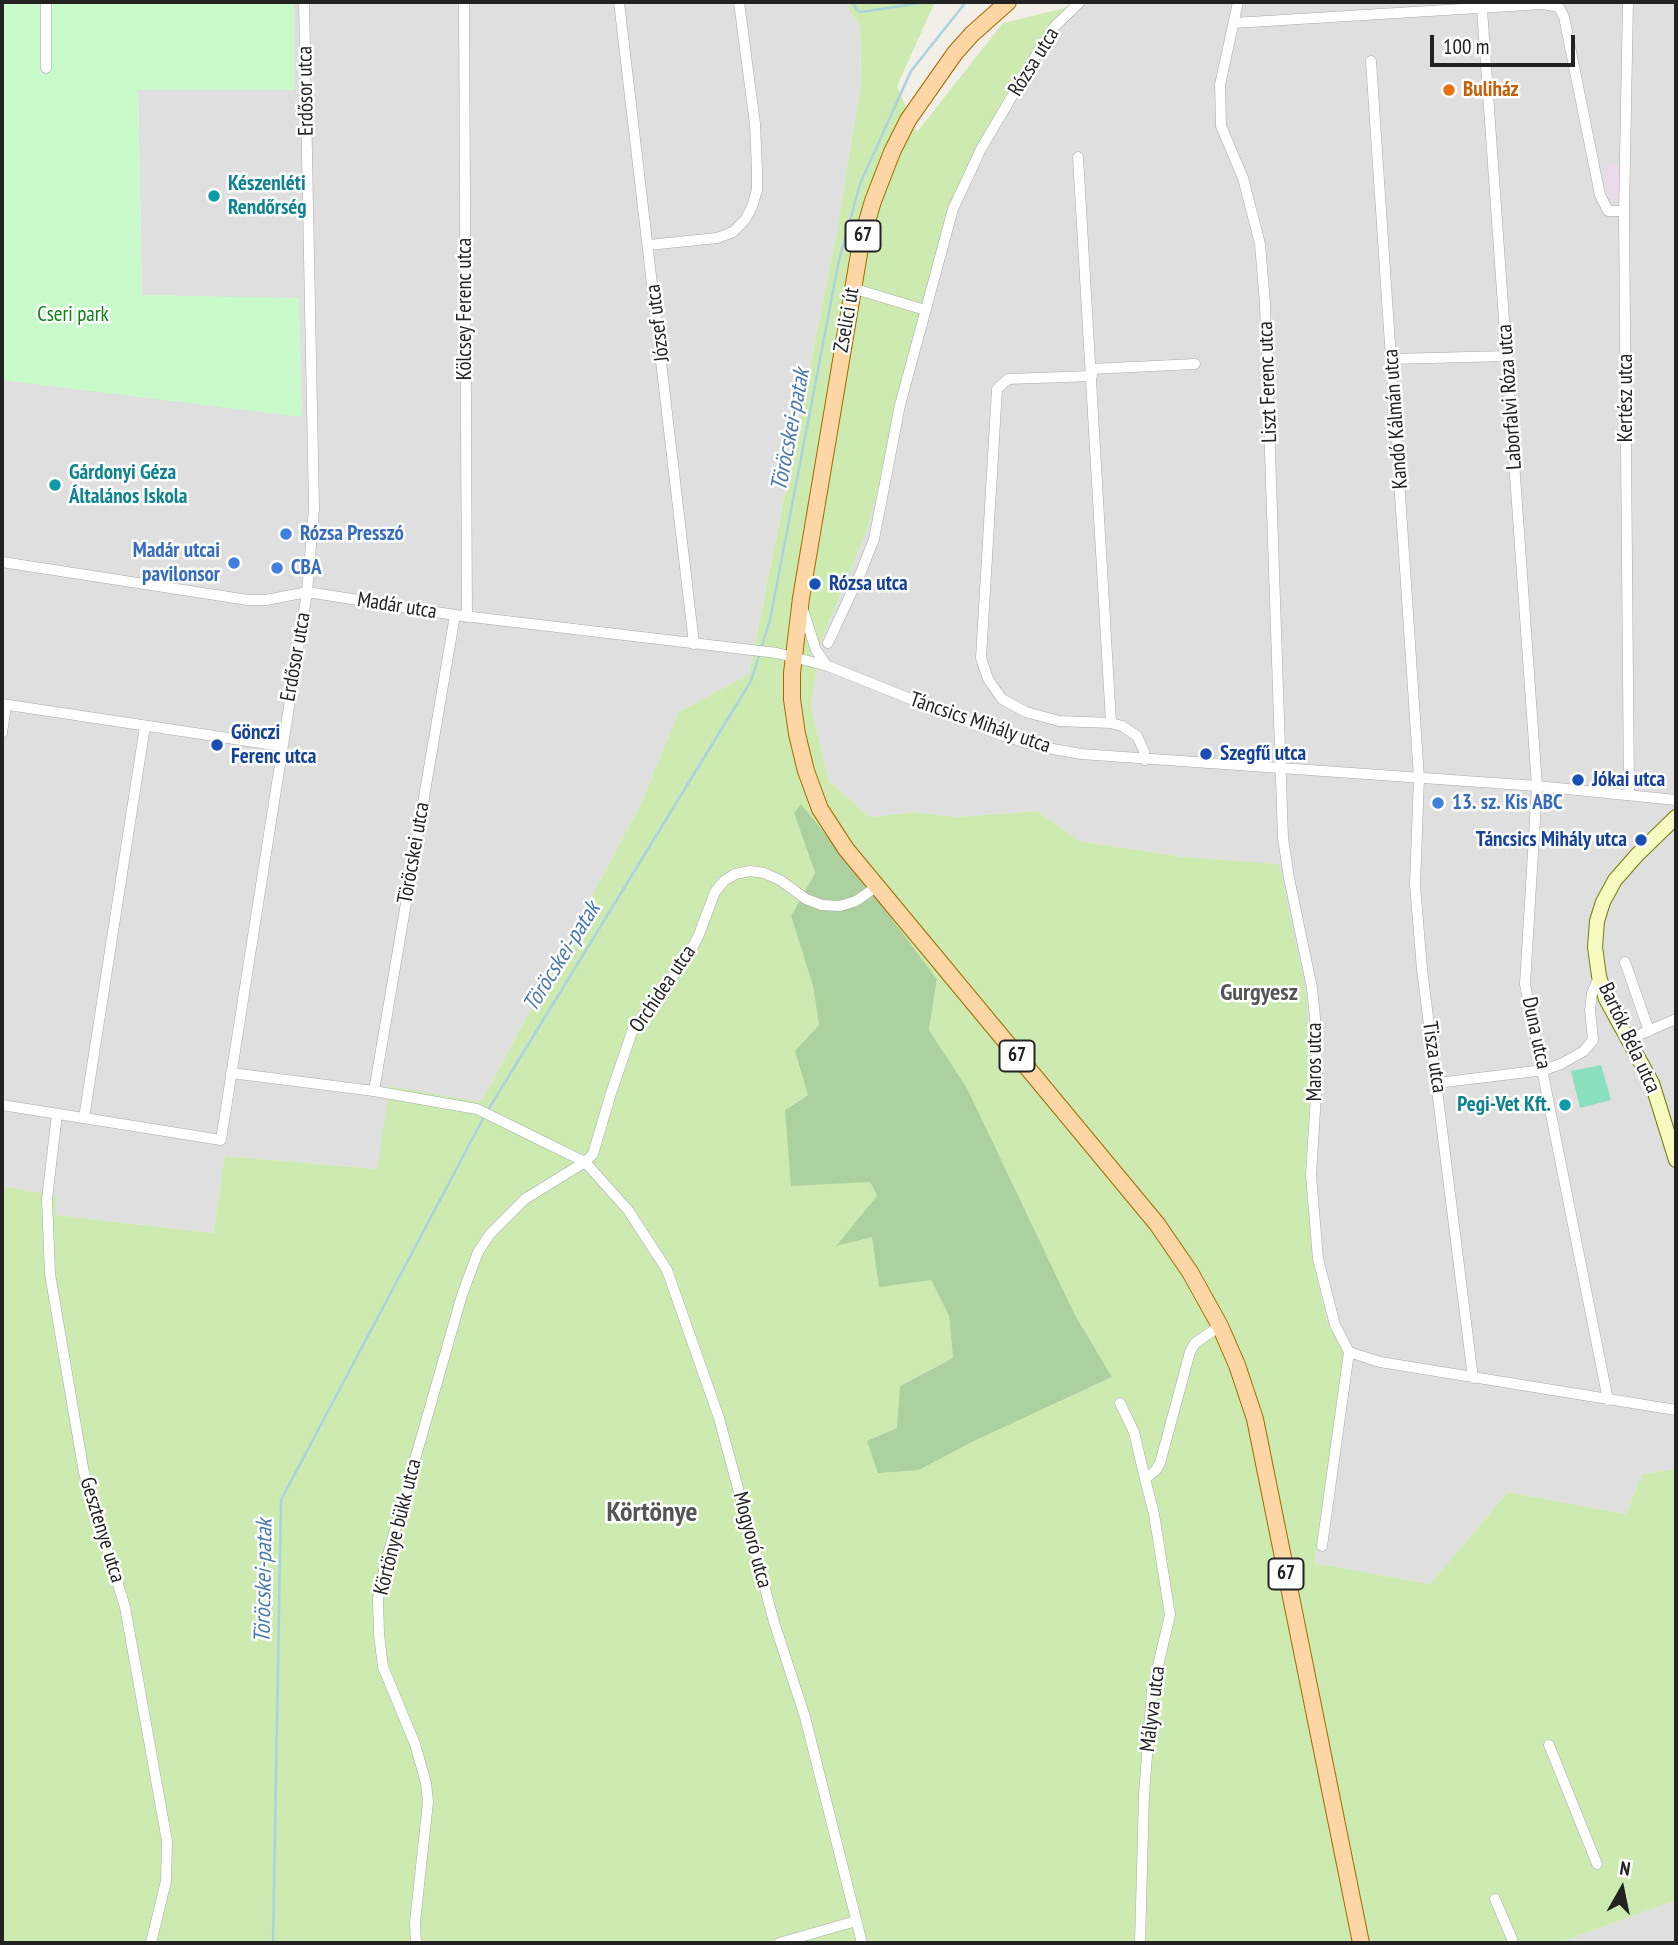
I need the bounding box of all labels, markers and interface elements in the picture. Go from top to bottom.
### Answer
scale bar [1433,21,1578,65]
street label: Rózsa utca [1003,23,1065,101]
text: 100 m [1443,33,1489,60]
street label: Erdősor utca [293,46,319,136]
place label: Buliház [1463,77,1519,103]
marker: Buliház [1441,82,1457,98]
place label: Készenléti Rendőrség [228,171,307,221]
marker: Készenléti Rendőrség [206,188,222,204]
road number: 67 [846,220,880,252]
street label: Kölcsey Ferenc utca [452,238,478,380]
street label: József utca [641,283,675,363]
street label: Zselici út [829,286,865,354]
park label: Cseri park [37,302,109,328]
street label: Liszt Ferenc utca [1253,321,1283,443]
street label: Laborfalvi Róza utca [1492,323,1528,471]
street label: Kandó Kálmán utca [1379,348,1413,490]
street label: Kertész utca [1613,354,1639,442]
water label: Töröcskei-patak [766,366,816,494]
place label: Gárdonyi Géza Általános Iskola [69,460,188,510]
marker: Gárdonyi Géza Általános Iskola [47,477,63,493]
place label: Rózsa Presszó [300,521,404,547]
marker: Rózsa Presszó [278,526,294,542]
place label: Madár utcai pavilonsor [133,538,220,588]
marker: Madár utcai pavilonsor [226,555,242,571]
place label: CBA [291,555,321,581]
marker: CBA [269,560,285,576]
place label: Rózsa utca [829,571,908,597]
marker: Rózsa utca [807,576,823,592]
street label: Madár utca [355,587,439,625]
street label: Erdősor utca [276,611,316,703]
street label: Táncsics Mihály utca [906,687,1054,759]
place label: Gönczi Ferenc utca [231,720,317,770]
marker: Gönczi Ferenc utca [209,737,225,753]
place label: Szegfű utca [1220,741,1306,767]
marker: Szegfű utca [1198,746,1214,762]
place label: Jókai utca [1592,767,1665,793]
marker: Jókai utca [1570,772,1586,788]
place label: 13. sz. Kis ABC [1452,790,1563,816]
marker: 13. sz. Kis ABC [1430,795,1446,811]
street label: Töröcskei utca [393,800,435,906]
place label: Táncsics Mihály utca [1476,827,1627,853]
marker: Táncsics Mihály utca [1633,832,1649,848]
water label: Töröcskei-patak [517,897,607,1017]
street label: Orchidea utca [625,941,701,1037]
district label: Gurgyesz [1220,979,1298,1007]
street label: Bartók Béla utca [1592,979,1666,1097]
street label: Duna utca [1516,995,1556,1071]
street label: Tisza utca [1417,1020,1451,1094]
street label: Maros utca [1302,1023,1328,1101]
road number: 67 [1000,1040,1034,1072]
place label: Pegi-Vet Kft. [1457,1092,1551,1118]
marker: Pegi-Vet Kft. [1557,1097,1573,1113]
street label: Körtönye bükk utca [369,1456,427,1598]
street label: Gesztenye utca [74,1474,130,1586]
street label: Mogyoró utca [727,1489,777,1591]
district label: Körtönye [607,1496,697,1530]
water label: Töröcskei-patak [249,1519,279,1643]
road number: 67 [1268,1558,1304,1590]
street label: Mályva utca [1135,1665,1171,1753]
north arrow [1587,1854,1657,1924]
text: N [1618,1856,1632,1881]

